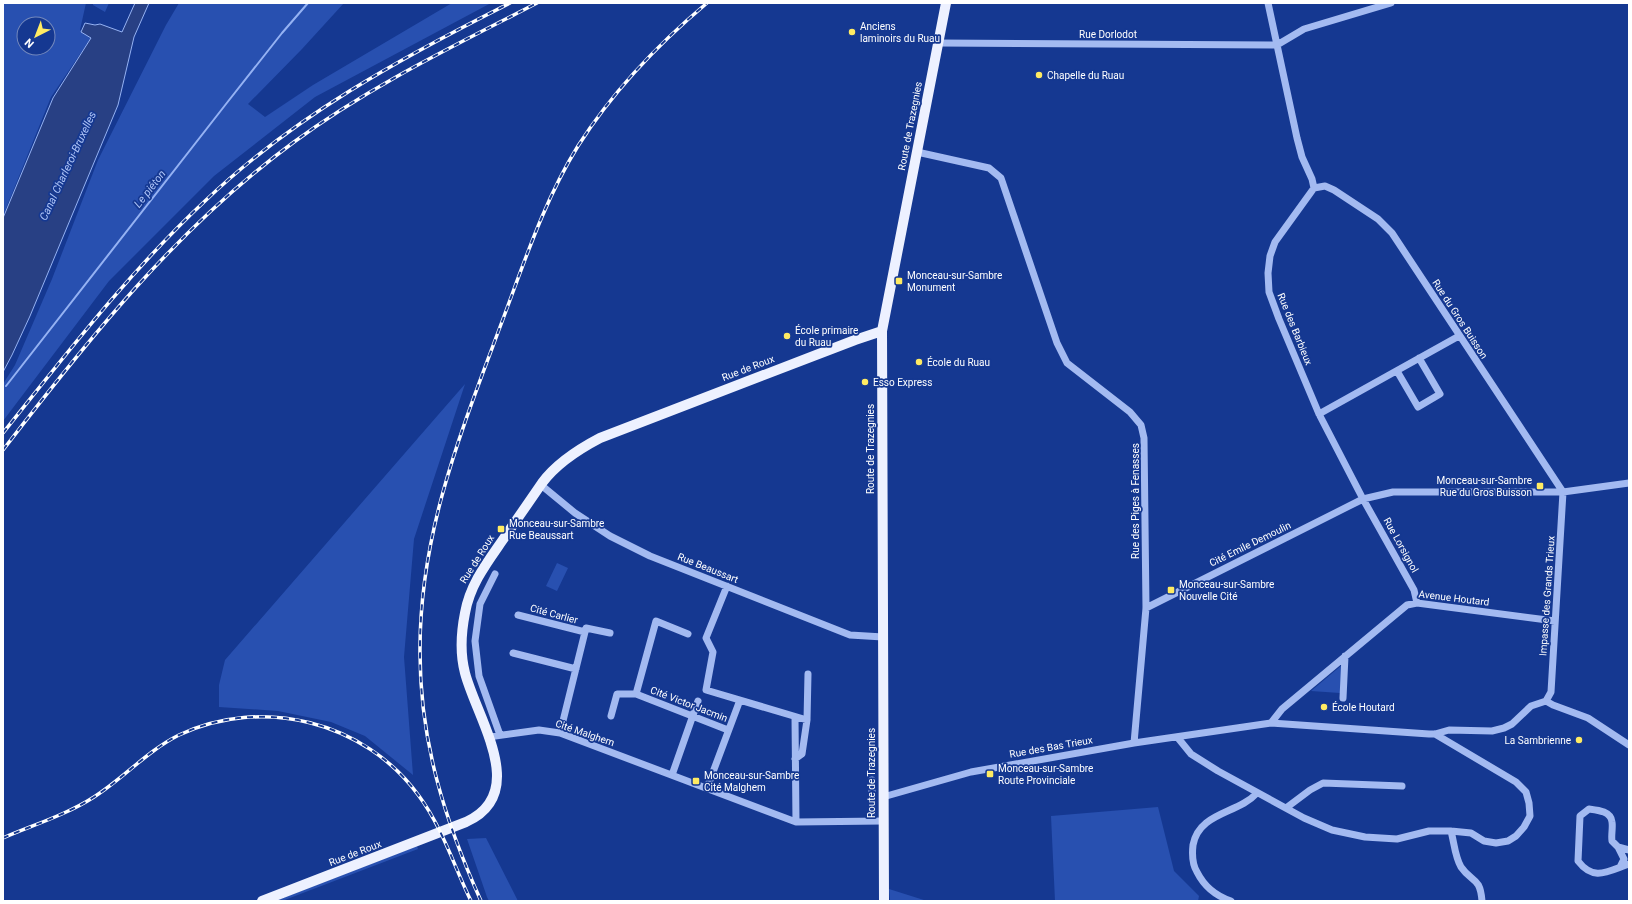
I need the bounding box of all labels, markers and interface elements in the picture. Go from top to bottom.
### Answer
north arrow [16,16,56,56]
place label: Anciens laminoirs du Ruau [860,21,940,44]
marker: Anciens laminoirs du Ruau [847,27,857,37]
street label: Rue Dorlodot [1079,29,1137,40]
text: N [22,35,37,50]
marker: Chapelle du Ruau [1034,70,1044,80]
place label: Chapelle du Ruau [1047,70,1124,81]
street label: Route de Trazegnies [896,81,924,171]
water label: Canal Charleroi-Bruxelles [37,109,99,223]
water label: Le piéton [131,168,169,210]
place label: Monceau-sur-Sambre Monument [907,270,1002,293]
marker: Monceau-sur-Sambre Monument [894,276,904,286]
street label: Rue du Gros Buisson [1430,277,1490,361]
street label: Rue des Barbieux [1275,291,1315,367]
place label: École primaire du Ruau [795,324,858,348]
marker: École primaire du Ruau [782,331,792,341]
street label: Rue de Roux [720,353,776,383]
place label: École du Ruau [927,356,990,368]
marker: École du Ruau [914,357,924,367]
marker: Esso Express [860,377,870,387]
place label: Esso Express [873,377,932,388]
street label: Route de Trazegnies [865,404,876,494]
street label: Rue des Piges à Fenasses [1130,443,1141,559]
place label: Monceau-sur-Sambre Rue du Gros Buisson [1437,475,1532,498]
marker: Monceau-sur-Sambre Rue du Gros Buisson [1535,481,1545,491]
street label: Rue Lorsignol [1381,516,1421,574]
place label: Monceau-sur-Sambre Rue Beaussart [509,518,604,541]
street label: Cité Emile Demoulin [1207,519,1293,569]
marker: Monceau-sur-Sambre Rue Beaussart [496,524,506,534]
street label: Rue de Roux [458,533,496,585]
street label: Impasse des Grands Trieux [1537,535,1557,656]
street label: Rue Beaussart [676,551,740,585]
place label: Monceau-sur-Sambre Nouvelle Cité [1179,579,1274,602]
marker: Monceau-sur-Sambre Nouvelle Cité [1166,585,1176,595]
street label: Avenue Houtard [1418,588,1490,608]
street label: Cité Carlier [529,602,580,626]
street label: Cité Victor Jacmin [649,684,729,724]
place label: École Houtard [1332,701,1395,713]
marker: École Houtard [1319,702,1329,712]
street label: Cité Malghem [554,718,616,748]
street label: Route de Trazegnies [866,728,877,818]
street label: Rue des Bas Trieux [1009,734,1094,760]
place label: La Sambrienne [1504,735,1571,746]
marker: La Sambrienne [1574,735,1584,745]
place label: Monceau-sur-Sambre Route Provinciale [998,763,1093,786]
marker: Monceau-sur-Sambre Route Provinciale [985,769,995,779]
place label: Monceau-sur-Sambre Cité Malghem [704,770,799,793]
marker: Monceau-sur-Sambre Cité Malghem [691,776,701,786]
street label: Rue de Roux [327,838,383,868]

